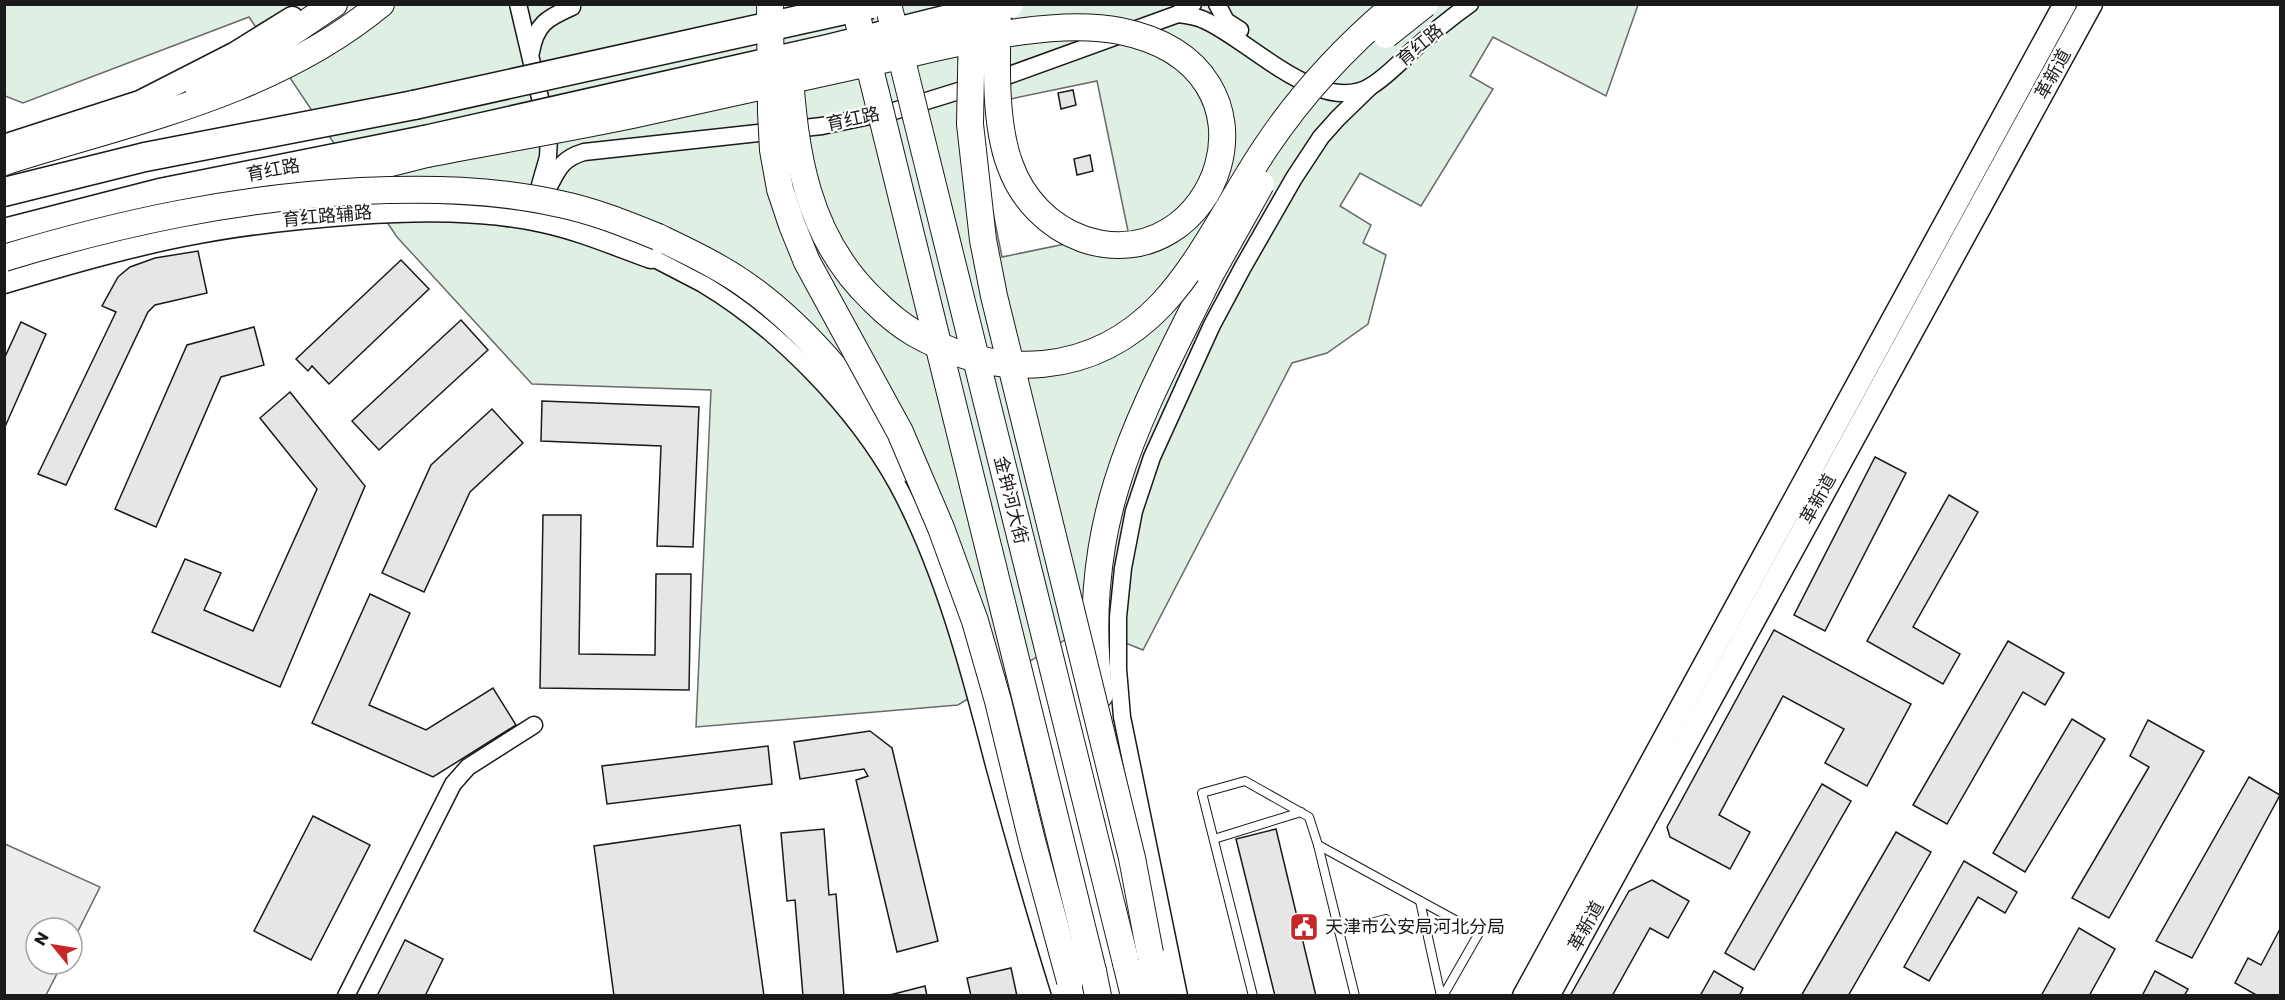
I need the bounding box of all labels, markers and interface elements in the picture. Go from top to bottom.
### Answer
street label: 育红路 [1391,18,1448,72]
street label: 革新道 [2029,44,2077,103]
street label: 育红路 [824,101,882,136]
street label: 育红路 [244,152,302,187]
street label: 育红路辅路 [281,199,373,232]
street label: 金钟河大街 [988,453,1035,547]
street label: 革新道 [1794,469,1842,528]
street label: 革新道 [1562,896,1610,955]
public building icon: 天津市公安局河北分局 [1288,911,1320,943]
place label: 天津市公安局河北分局 [1325,914,1505,939]
north arrow [24,916,84,976]
text: N [28,928,54,950]

